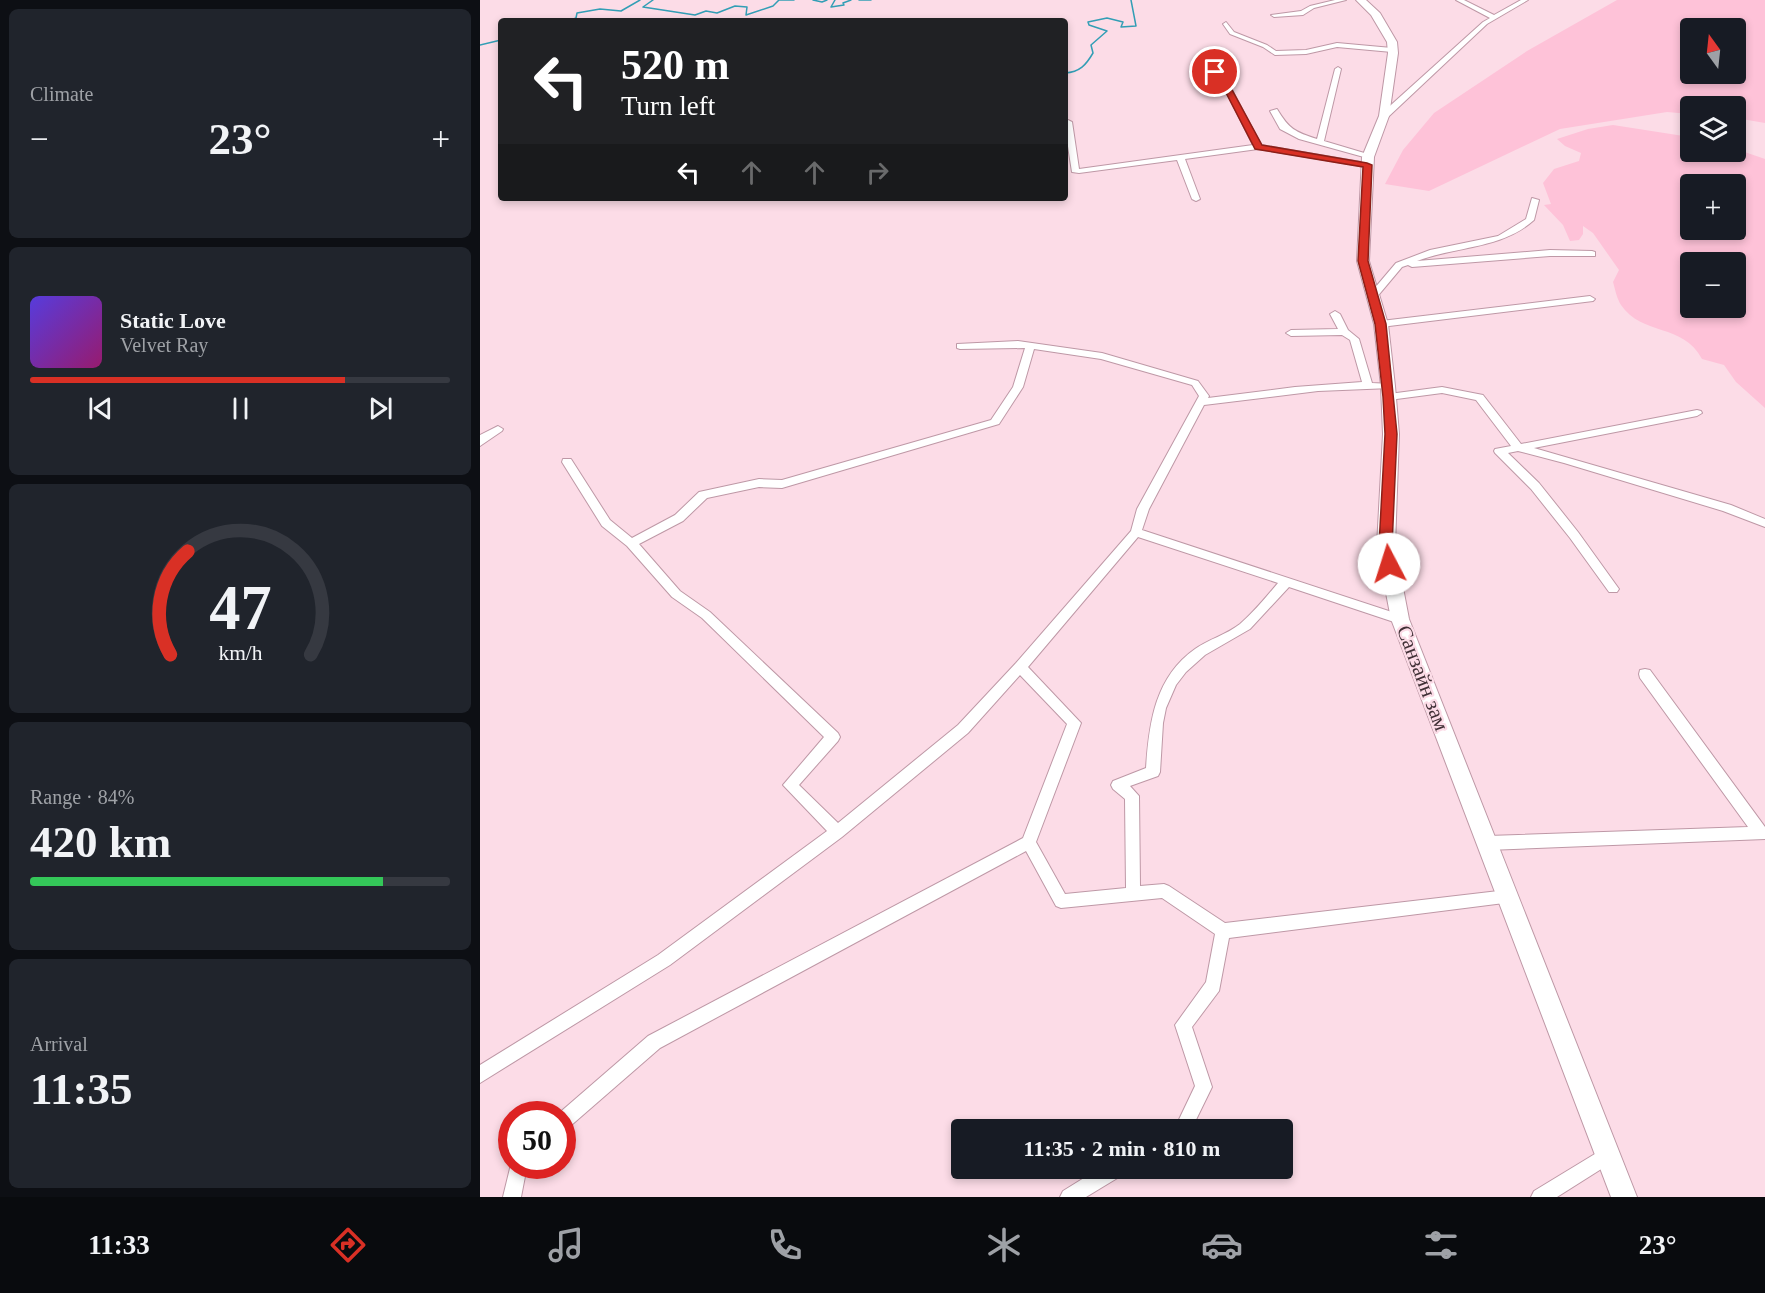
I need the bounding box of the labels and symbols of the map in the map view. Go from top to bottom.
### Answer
north arrow [1680,18,1746,84]
pin [1189,46,1240,97]
position arrow [1357,532,1421,596]
street label: Санзайн зам [1392,622,1454,734]
speed limit sign: 50 [498,1101,576,1179]

